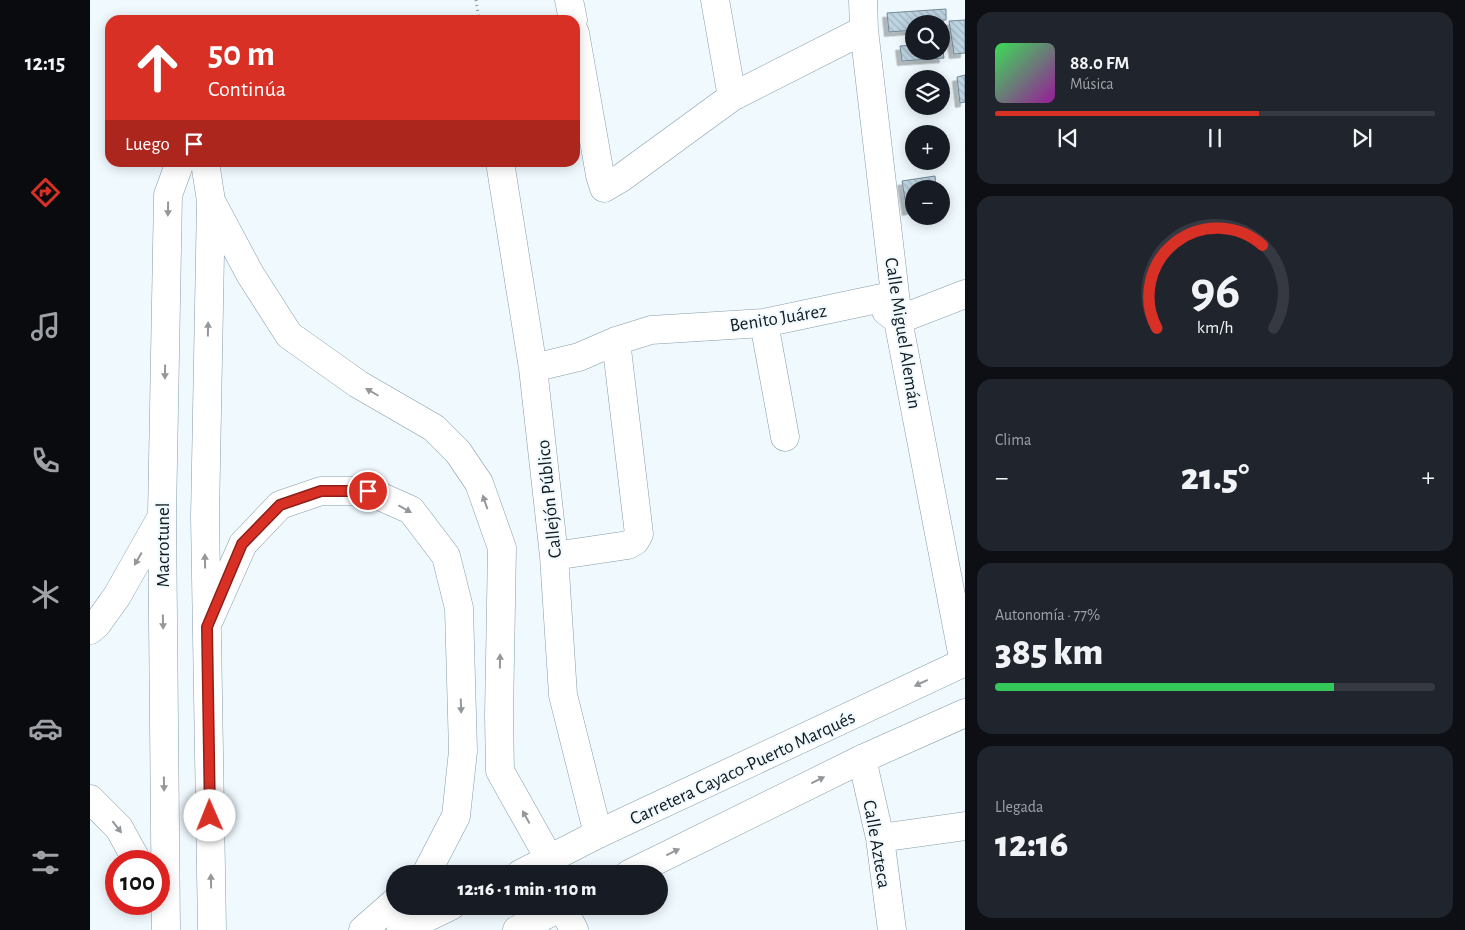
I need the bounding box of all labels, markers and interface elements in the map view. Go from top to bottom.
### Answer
map controls [905,15,950,225]
button: search [905,15,950,60]
icon: ahead [125,35,190,100]
text: 50 m [208,37,275,72]
text: 12:15 [25,52,65,74]
text: 88.0 FM [1070,54,1129,73]
button: layers [905,70,950,115]
text: Música [1070,76,1114,92]
text: Continúa [208,78,286,100]
icon: previous [1054,124,1082,152]
icon: pause [1201,124,1229,152]
icon: next [1348,124,1376,152]
button: + [905,125,950,170]
icon: arrive [180,130,208,158]
text: Luego [125,135,170,154]
icon: directions [28,175,63,210]
button: − [905,180,950,225]
one-way arrow [163,201,171,217]
street label: Calle Miguel Alemán [881,256,924,410]
text: 96 [1190,265,1240,317]
street label: Benito Juárez [728,301,828,336]
icon: music [28,309,63,344]
text: km/h [1197,319,1233,337]
one-way arrow [204,321,212,337]
one-way arrow [160,364,168,380]
one-way arrow [365,388,379,397]
text: Clima [995,432,1031,448]
street label: Callejón Público [534,439,565,559]
icon: phone [28,443,63,478]
text: 21.5° [1181,459,1249,497]
text: − [995,464,1008,492]
text: + [1422,464,1435,492]
pin [347,470,389,512]
icon: arrive [354,477,382,505]
one-way arrow [481,494,489,509]
street label: Macrotunel [154,503,173,587]
one-way arrow [398,505,413,513]
one-way arrow [133,552,142,565]
one-way arrow [201,553,209,569]
icon: climate [28,577,63,612]
text: Autonomía · 77% [995,607,1100,623]
one-way arrow [159,614,167,630]
text: 385 km [995,634,1103,672]
one-way arrow [496,653,504,669]
one-way arrow [914,679,928,687]
one-way arrow [457,698,465,714]
street label: Carretera Cayaco-Puerto Marqués [627,708,858,829]
icon: car [28,711,63,746]
one-way arrow [160,776,168,792]
one-way arrow [811,776,825,784]
position arrow [183,789,235,841]
street label: Calle Azteca [859,799,894,890]
text: Llegada [995,799,1043,815]
one-way arrow [522,810,530,825]
one-way arrow [112,821,122,834]
text: 12:16 [995,826,1068,864]
icon: filters [28,845,63,880]
one-way arrow [665,848,680,856]
speed limit sign: 100 [105,850,170,915]
one-way arrow [207,873,215,889]
text: 12:16 · 1 min · 110 m [458,880,596,899]

